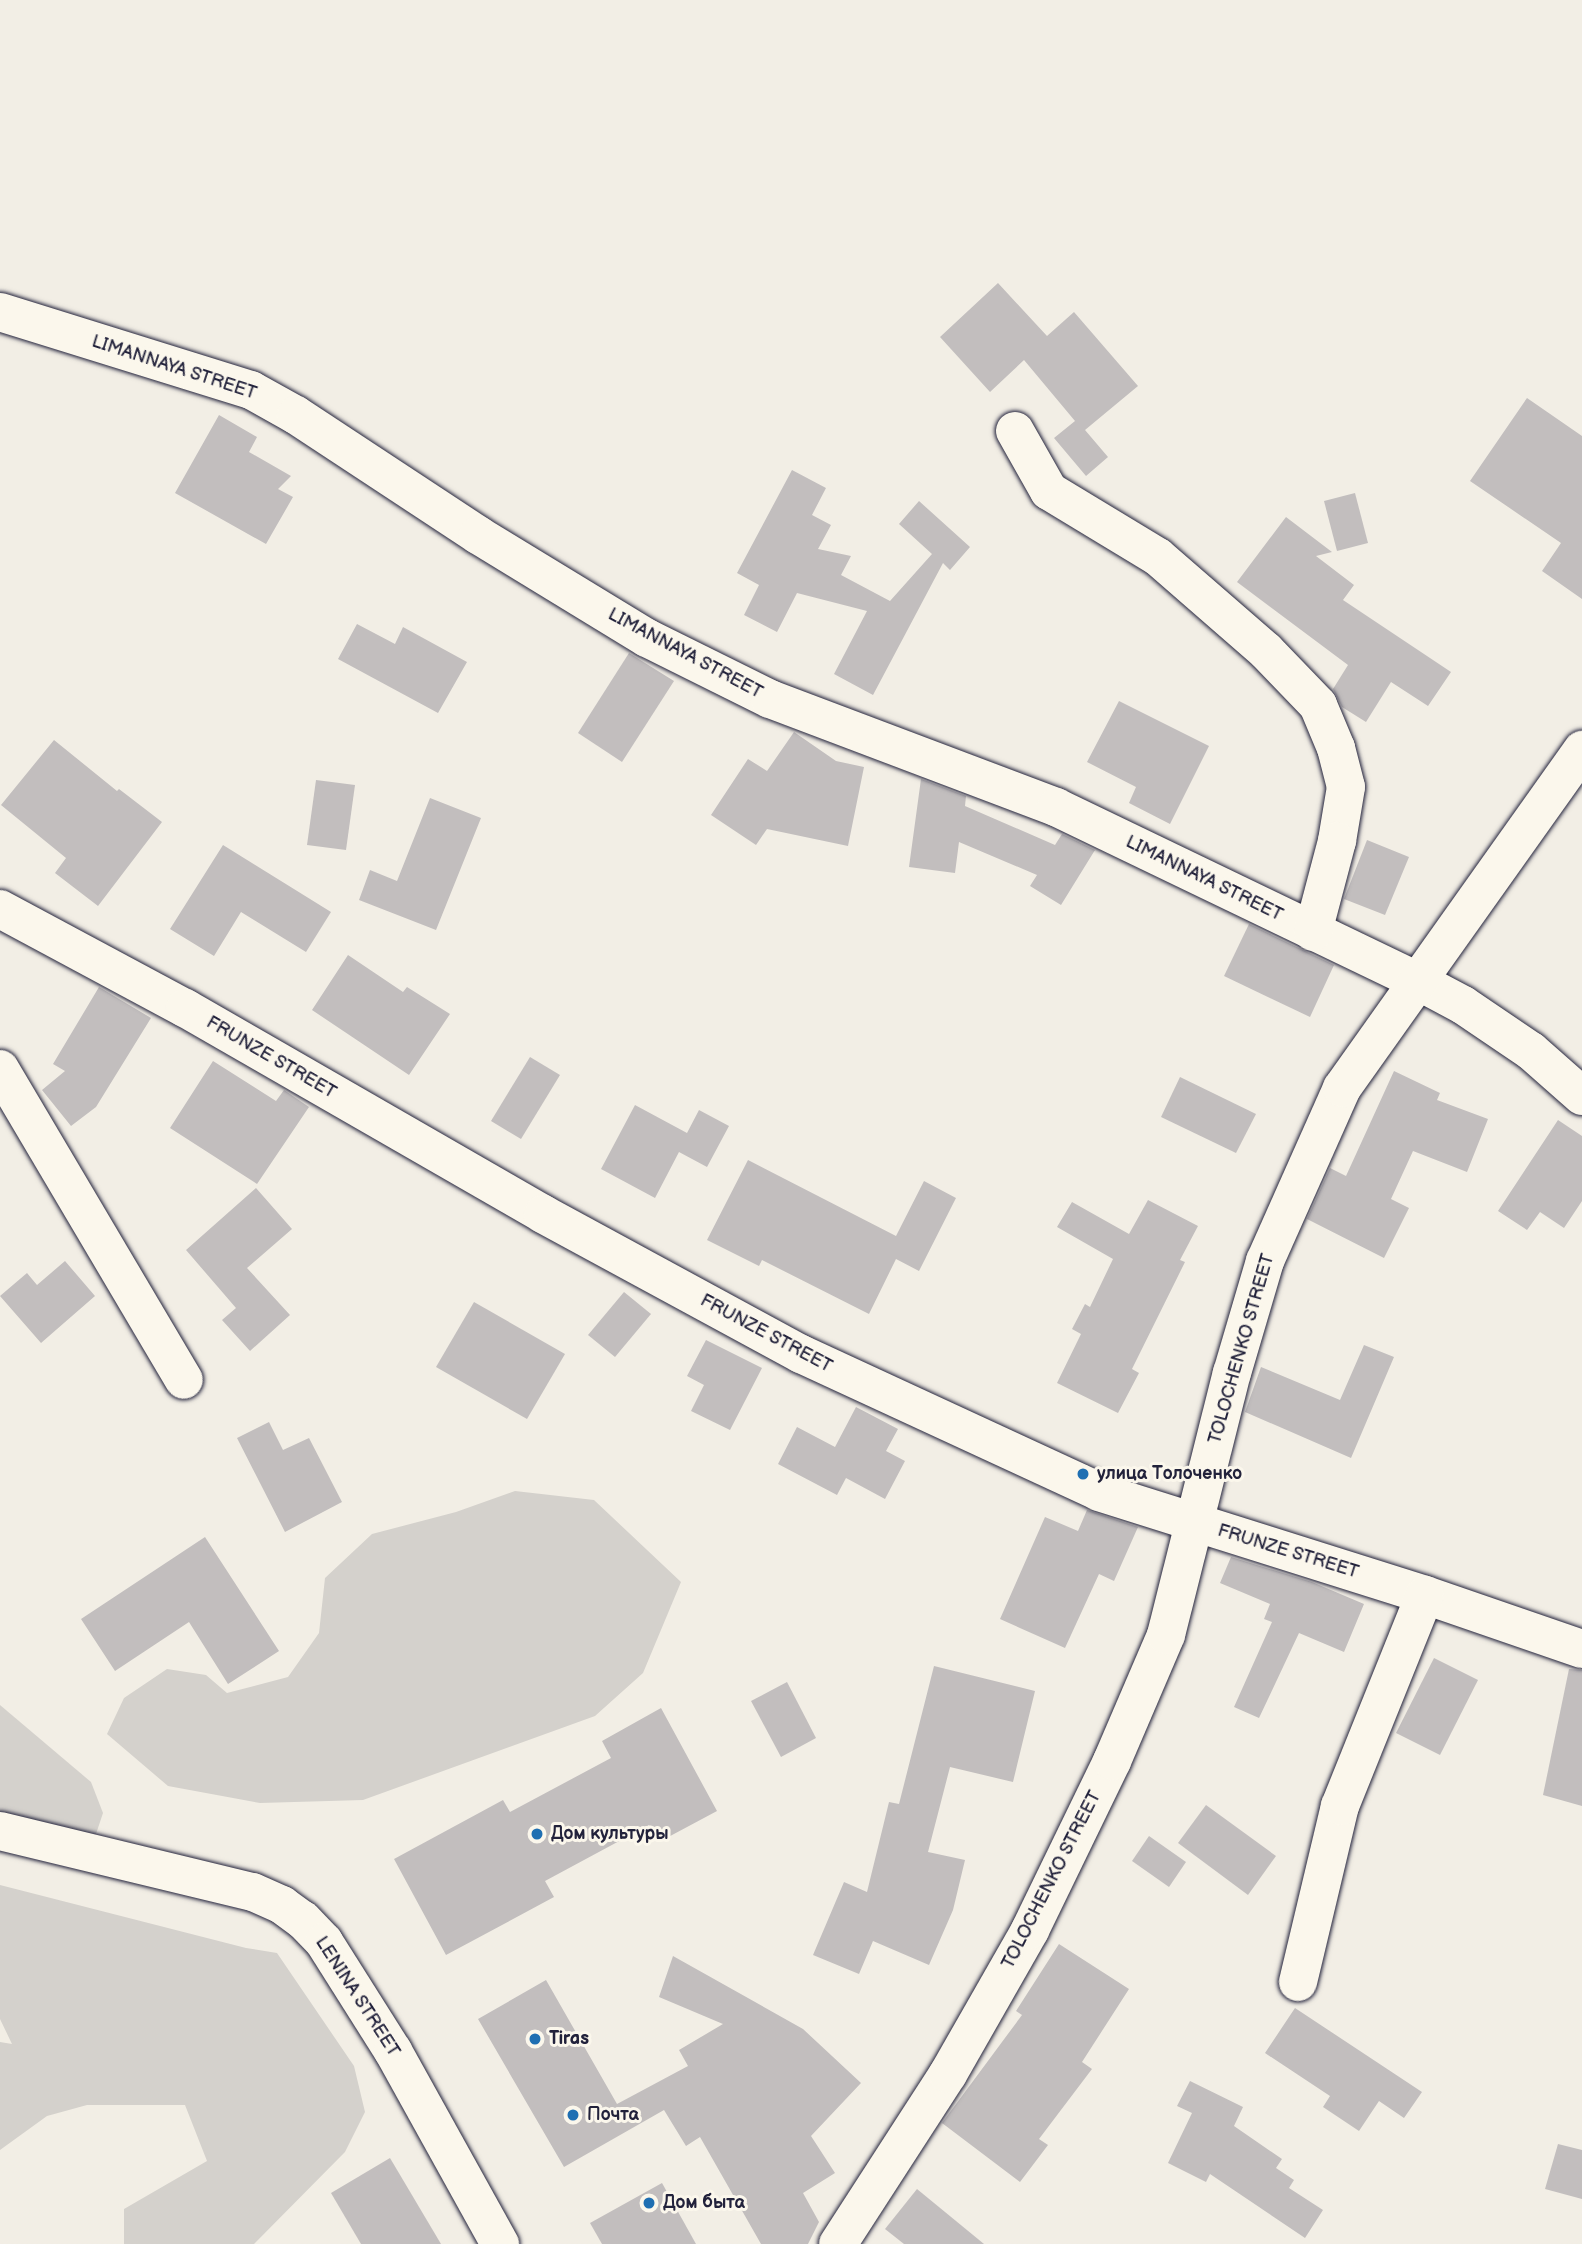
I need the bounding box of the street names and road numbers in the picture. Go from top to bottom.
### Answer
street label: LIMANNAYA STREET [89,331,259,405]
street label: LIMANNAYA STREET [604,604,766,704]
street label: LIMANNAYA STREET [1122,832,1286,926]
street label: FRUNZE STREET [202,1012,340,1104]
street label: TOLOCHENKO STREET [1204,1251,1280,1447]
street label: FRUNZE STREET [696,1290,836,1378]
street label: FRUNZE STREET [1215,1520,1361,1584]
street label: TOLOCHENKO STREET [998,1787,1106,1973]
street label: LENINA STREET [310,1933,404,2061]

